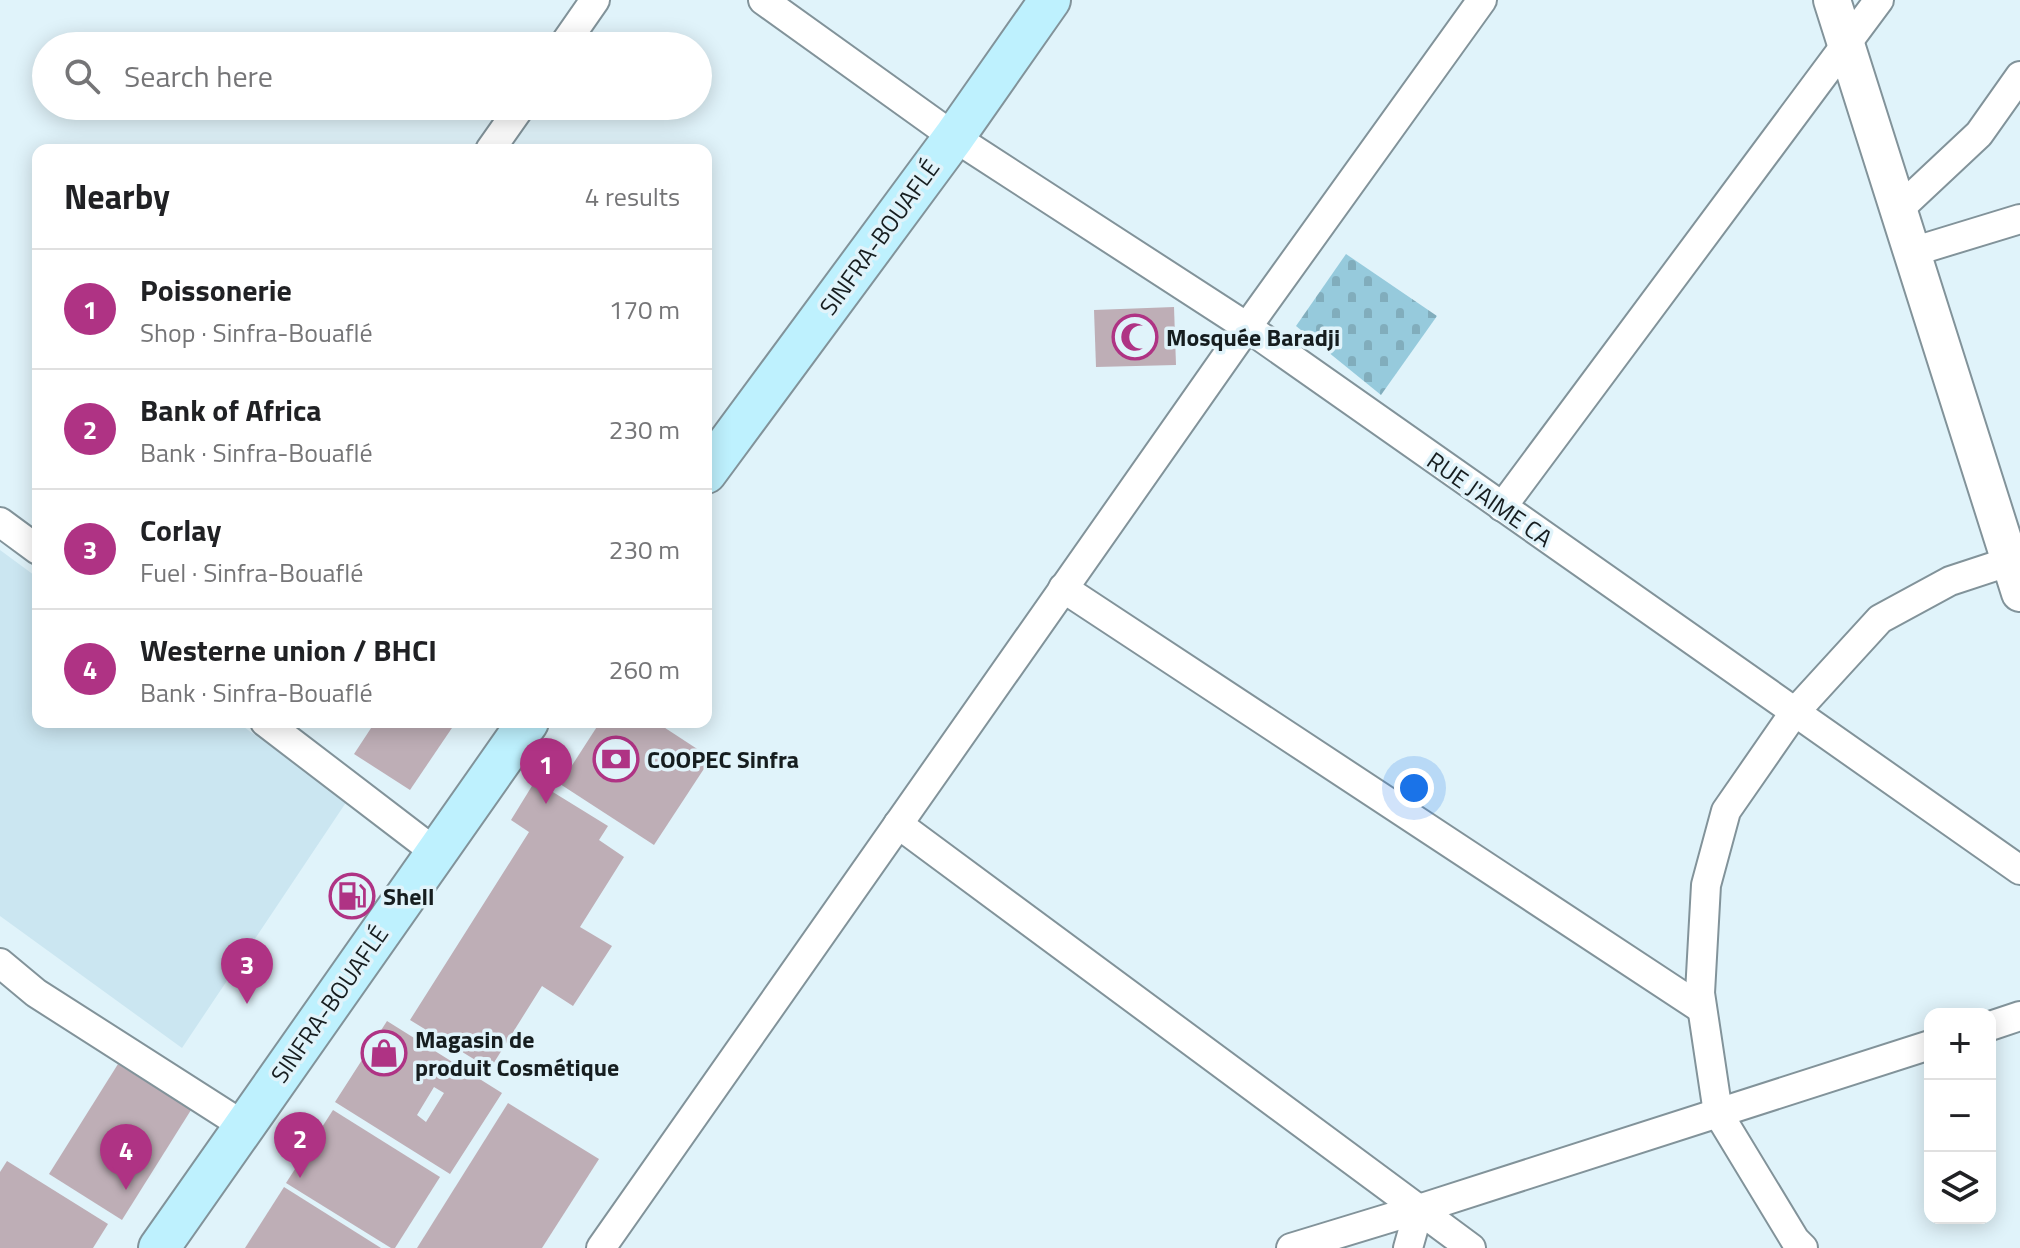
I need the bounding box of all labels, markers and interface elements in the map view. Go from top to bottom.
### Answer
search box [32,32,712,120]
text: Search here [124,53,273,99]
icon: search [60,54,104,98]
street label: SINFRA-BOUAFLÉ [810,152,948,322]
text: Nearby [64,170,170,222]
text: 4 results [585,177,680,216]
text: Poissonerie [140,267,292,313]
text: 1 [83,290,97,329]
text: 170 m [609,290,680,329]
text: Shop · Sinfra-Bouaflé [140,313,373,352]
mosque icon: Mosquée Baradji [1111,313,1159,361]
place label: Mosquée Baradji [1166,319,1340,355]
text: Bank of Africa [140,387,322,433]
text: 2 [83,410,97,449]
text: 230 m [609,410,680,449]
text: Bank · Sinfra-Bouaflé [140,433,373,472]
street label: RUE J'AIME CA [1420,442,1560,556]
text: Corlay [140,507,221,553]
text: 3 [83,530,97,569]
text: 230 m [609,530,680,569]
text: Fuel · Sinfra-Bouaflé [140,553,363,592]
text: Westerne union / BHCI [140,627,437,673]
text: 4 [83,650,97,689]
text: 260 m [609,650,680,689]
text: Bank · Sinfra-Bouaflé [140,673,373,712]
bank icon: COOPEC Sinfra [592,735,640,783]
pin: 1 [520,738,572,804]
place label: COOPEC Sinfra [647,741,799,777]
your location [1394,768,1434,808]
fuel station icon: Shell [328,872,376,920]
place label: Shell [383,878,435,914]
street label: SINFRA-BOUAFLÉ [261,918,397,1090]
pin: 3 [221,938,273,1004]
map controls [1924,1008,1996,1224]
button: + [1924,1008,1996,1080]
place label: Magasin de produit Cosmétique [415,1021,619,1085]
shop icon: Magasin de produit Cosmétique [360,1029,408,1077]
button: − [1924,1080,1996,1152]
pin: 2 [274,1112,326,1178]
pin: 4 [100,1124,152,1190]
button: layers [1924,1152,1996,1224]

